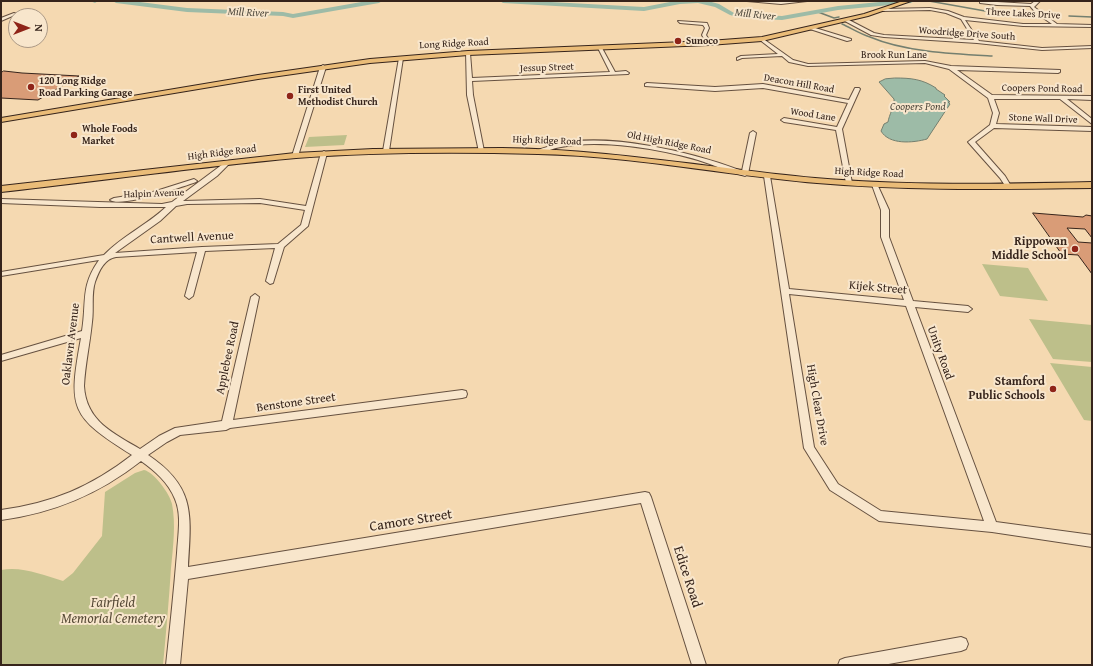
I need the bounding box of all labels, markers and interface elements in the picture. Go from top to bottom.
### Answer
water label: Mill River [227,5,269,21]
water label: Mill River [734,6,776,24]
street label: Three Lakes Drive [985,6,1061,22]
north arrow [8,8,48,48]
text: N [31,24,47,32]
street label: Woodridge Drive South [918,25,1016,43]
place label: Sunoco [686,35,718,47]
street label: Long Ridge Road [419,36,489,52]
marker: Sunoco [673,36,683,46]
street label: Brook Run Lane [861,49,927,61]
street label: Jessup Street [520,61,574,75]
street label: Deacon Hill Road [763,72,835,96]
place label: 120 Long Ridge Road Parking Garage [39,75,132,98]
marker: 120 Long Ridge Road Parking Garage [26,82,36,92]
street label: Coopers Pond Road [1002,82,1082,96]
place label: First United Methodist Church [298,84,378,108]
marker: First United Methodist Church [285,91,295,101]
water label: Coopers Pond [890,100,946,114]
street label: Wood Lane [789,105,837,125]
street label: Stone Wall Drive [1008,112,1078,126]
place label: Whole Foods Market [82,123,137,146]
street label: Old High Ridge Road [626,129,712,157]
marker: Whole Foods Market [69,130,79,140]
street label: High Ridge Road [512,134,582,148]
street label: High Ridge Road [187,143,257,163]
street label: High Ridge Road [834,165,904,181]
street label: Halpin Avenue [123,187,185,201]
street label: Cantwell Avenue [150,229,234,247]
place label: Rippowan Middle School [992,235,1067,263]
marker: Rippowan Middle School [1070,244,1080,254]
street label: Kijek Street [848,278,908,298]
street label: Oaklawn Avenue [59,302,83,386]
street label: Applebee Road [213,320,243,396]
street label: Unity Road [924,324,956,382]
street label: High Clear Drive [803,363,831,447]
place label: Stamford Public Schools [969,375,1045,403]
marker: Stamford Public Schools [1048,384,1058,394]
street label: Benstone Street [256,390,336,416]
street label: Camore Street [368,506,454,536]
street label: Edice Road [669,544,705,610]
park label: Fairfield Memorial Cemetery [61,595,165,628]

